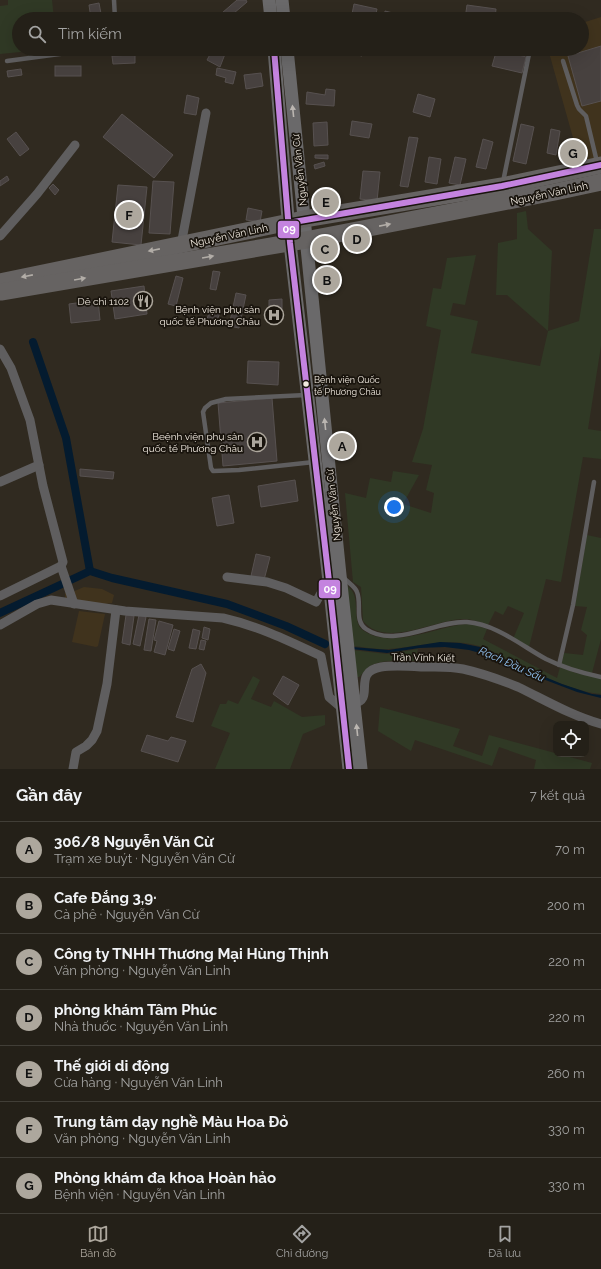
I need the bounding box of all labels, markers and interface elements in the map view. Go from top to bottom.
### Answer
search box [12,12,589,56]
icon: search [26,23,48,45]
text: Tìm kiếm [58,25,122,43]
one-way arrow [290,105,296,117]
street label: Nguyễn Văn Cừ [290,133,309,206]
pin: G [560,138,586,168]
street label: Nguyễn Văn Linh [509,180,589,207]
pin: E [313,187,339,217]
pin: F [116,200,142,230]
line badge: 09 [277,220,300,239]
street label: Nguyễn Văn Linh [189,222,269,249]
one-way arrow [379,222,391,228]
text: 09 [282,223,296,236]
pin: D [344,224,370,254]
pin: C [312,234,338,264]
one-way arrow [148,248,160,254]
one-way arrow [202,254,214,260]
pin: B [314,265,340,295]
one-way arrow [21,274,33,280]
one-way arrow [74,276,86,282]
restaurant icon: Dê chỉ 1102 [132,290,154,312]
place label: Dê chỉ 1102 [77,296,129,307]
place label: Bệnh viện phụ sản quốc tế Phương Châu [160,304,260,327]
hospital icon: Bệnh viện phụ sản quốc tế Phương Châu [263,304,285,326]
place label: Bệnh viện Quốc tế Phương Châu [314,375,381,397]
marker: Bệnh viện Quốc tế Phương Châu [301,379,311,389]
one-way arrow [321,418,328,430]
place label: Beệnh viện phụ sản quốc tế Phương Châu [143,431,243,454]
hospital icon: Beệnh viện phụ sản quốc tế Phương Châu [246,431,268,453]
pin: A [329,431,355,461]
street label: Nguyễn Văn Cừ [324,468,343,541]
your location [384,497,404,517]
line badge: 09 [318,579,341,599]
text: 09 [323,583,337,596]
water label: Rạch Đầu Sấu [477,644,547,685]
street label: Trần Vĩnh Kiết [391,651,456,664]
map controls [553,721,589,757]
button: locate [553,721,589,757]
one-way arrow [354,724,360,736]
text: Gần đây [16,785,82,805]
text: 7 kết quả [530,788,585,803]
text: 306/8 Nguyễn Văn Cừ [54,833,213,851]
text: A [25,842,33,857]
text: 70 m [555,842,585,857]
text: Trạm xe buýt · Nguyễn Văn Cừ [54,851,235,866]
text: Cafe Đắng 3,9· [54,889,157,907]
text: B [25,898,33,913]
text: 200 m [547,898,585,913]
text: Cà phê · Nguyễn Văn Cừ [54,907,199,922]
text: Công ty TNHH Thương Mại Hùng Thịnh [54,945,329,963]
text: C [25,954,33,969]
text: 220 m [548,954,585,969]
text: Văn phòng · Nguyễn Văn Linh [54,963,231,978]
text: phòng khám Tâm Phúc [54,1001,217,1019]
text: D [24,1010,34,1025]
text: 220 m [548,1010,585,1025]
text: Nhà thuốc · Nguyễn Văn Linh [54,1019,228,1034]
text: Thế giới di động [54,1057,169,1075]
text: E [25,1066,33,1081]
text: 260 m [547,1066,585,1081]
text: Cửa hàng · Nguyễn Văn Linh [54,1075,223,1090]
text: Trung tâm dạy nghề Màu Hoa Đỏ [54,1113,288,1131]
text: F [25,1122,33,1137]
text: 330 m [548,1122,585,1137]
text: Văn phòng · Nguyễn Văn Linh [54,1131,231,1146]
text: Phòng khám đa khoa Hoàn hảo [54,1169,276,1187]
text: G [24,1178,34,1193]
text: 330 m [548,1178,585,1193]
text: Bệnh viện · Nguyễn Văn Linh [54,1187,225,1202]
tab: Bản đồ [80,1223,116,1260]
tab: Chỉ đường [276,1223,328,1260]
tab: Đã lưu [488,1223,521,1260]

